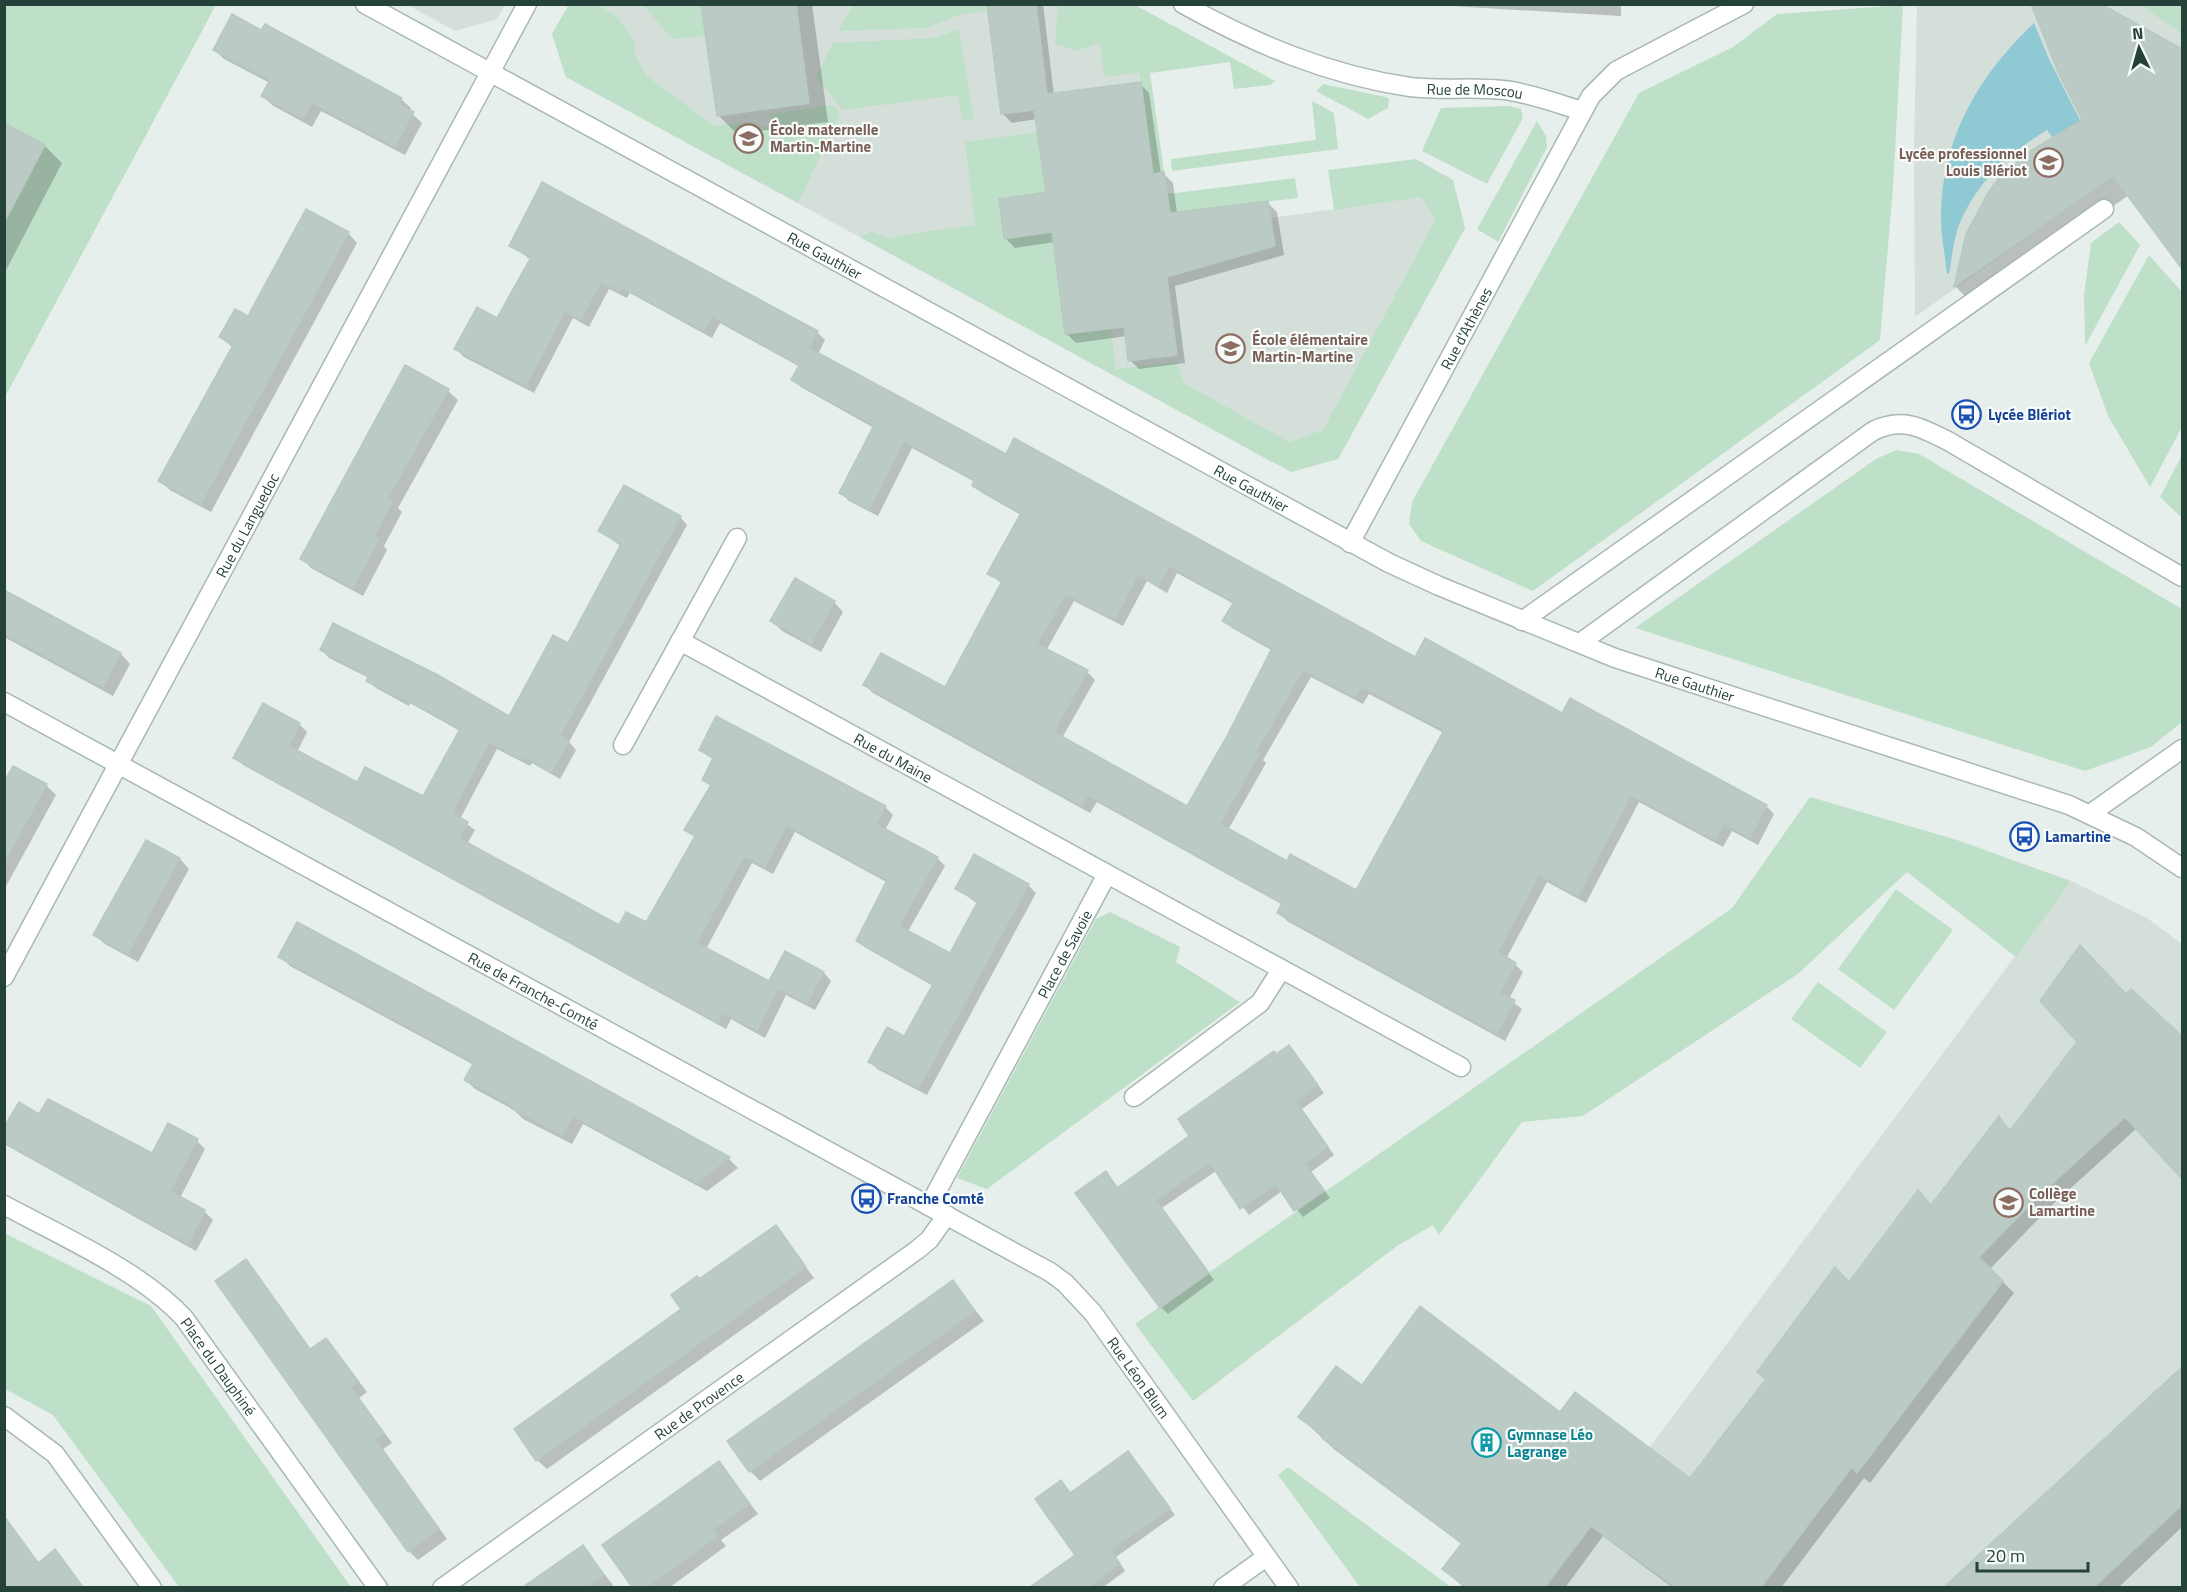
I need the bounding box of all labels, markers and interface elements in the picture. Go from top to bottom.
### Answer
north arrow [2109,18,2169,78]
text: N [2131,21,2144,45]
street label: Rue de Moscou [1426,77,1525,105]
place label: École maternelle Martin-Martine [770,118,879,158]
school or university icon: École maternelle Martin-Martine [733,122,765,154]
place label: Lycée professionnel Louis Blériot [1899,142,2028,182]
school or university icon: Lycée professionnel Louis Blériot [2032,146,2064,178]
street label: Rue Gauthier [783,225,867,285]
street label: Rue d'Athènes [1434,283,1497,374]
place label: École élémentaire Martin-Martine [1252,328,1368,368]
school or university icon: École élémentaire Martin-Martine [1215,332,1247,364]
bus stop icon: Lycée Blériot [1951,398,1983,430]
place label: Lycée Blériot [1988,403,2071,426]
street label: Rue Gauthier [1210,458,1293,518]
street label: Rue du Languedoc [209,469,284,582]
street label: Rue Gauthier [1652,660,1738,708]
street label: Rue du Maine [850,727,937,788]
bus stop icon: Lamartine [2008,820,2040,852]
place label: Lamartine [2045,825,2111,848]
street label: Place de Savoie [1031,906,1097,1002]
street label: Rue de Franche-Comté [464,946,603,1035]
bus stop icon: Franche Comté [850,1182,882,1214]
place label: Collège Lamartine [2029,1182,2095,1222]
school or university icon: Collège Lamartine [1992,1186,2024,1218]
place label: Franche Comté [887,1187,984,1210]
street label: Place du Dauphiné [175,1312,262,1420]
street label: Rue Léon Blum [1102,1332,1176,1423]
street label: Rue de Provence [649,1365,748,1445]
place label: Gymnase Léo Lagrange [1507,1423,1593,1463]
building icon: Gymnase Léo Lagrange [1470,1427,1502,1459]
scale bar [1977,1535,2088,1573]
text: 20 m [1986,1542,2025,1569]

